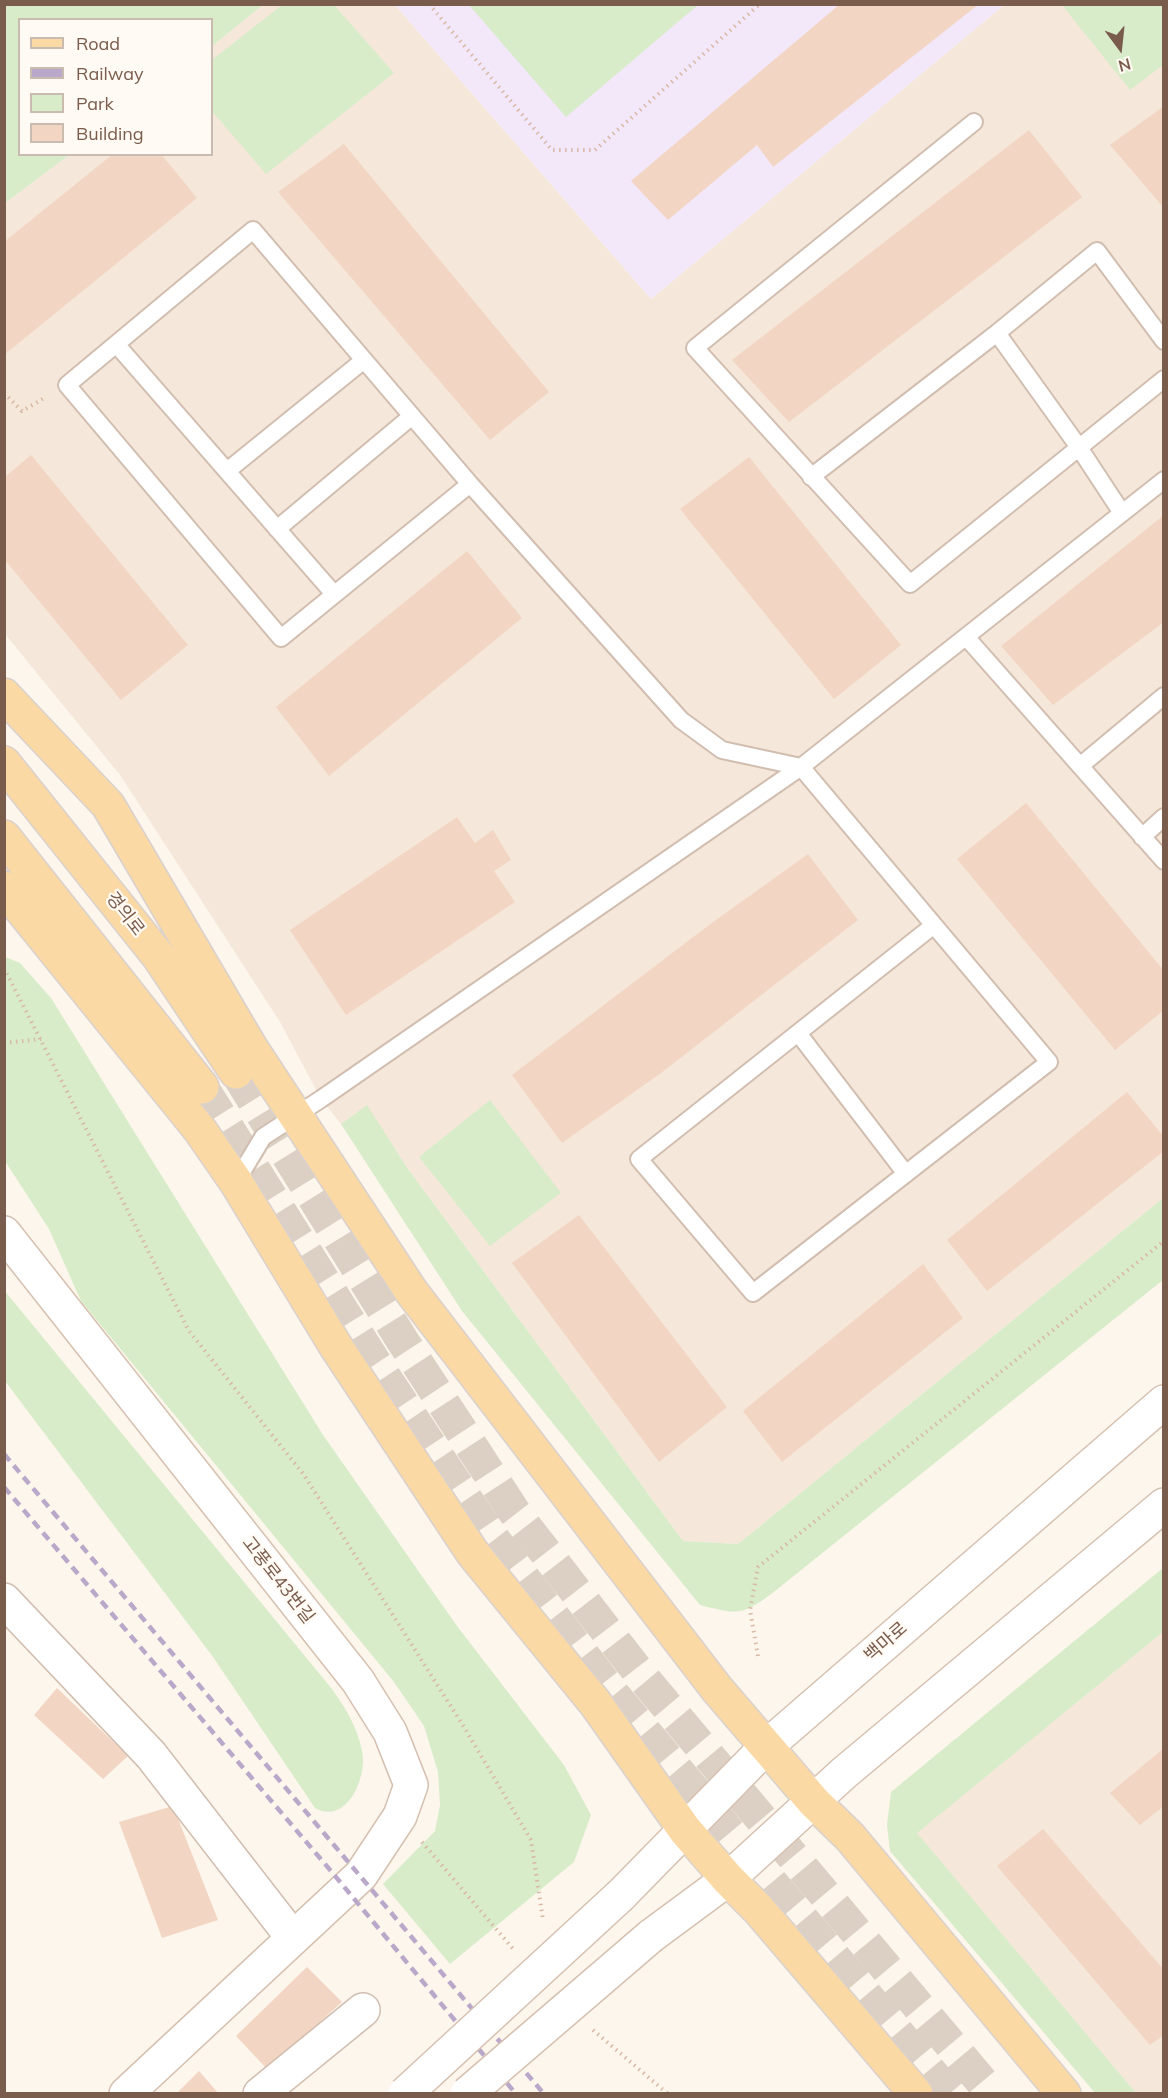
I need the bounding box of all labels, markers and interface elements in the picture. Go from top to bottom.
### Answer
legend [18,18,213,156]
north arrow [1090,18,1150,78]
text: Road [76,32,120,55]
text: N [1116,54,1133,77]
text: Railway [76,62,144,85]
text: Park [76,92,114,115]
text: Building [76,122,144,145]
street label: 경의로 [101,888,149,940]
street label: 고풍로43번길 [237,1532,319,1628]
street label: 백마로 [860,1618,912,1666]

